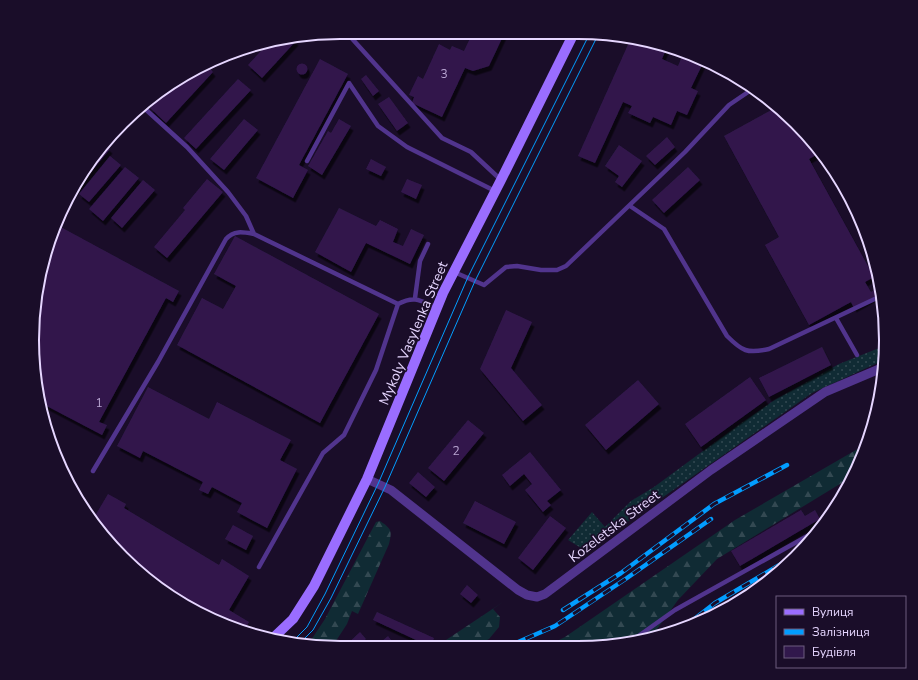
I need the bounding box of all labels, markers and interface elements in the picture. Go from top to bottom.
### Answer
house number: 3 [440,66,448,82]
street label: Mykoly Vasylenka Street [375,258,452,408]
house number: 1 [95,395,103,411]
house number: 2 [452,443,460,459]
street label: Kozeletska Street [565,486,664,567]
legend [776,596,906,668]
text: Вулиця [812,604,854,620]
text: Залізниця [812,624,870,640]
text: Будівля [812,644,856,660]

